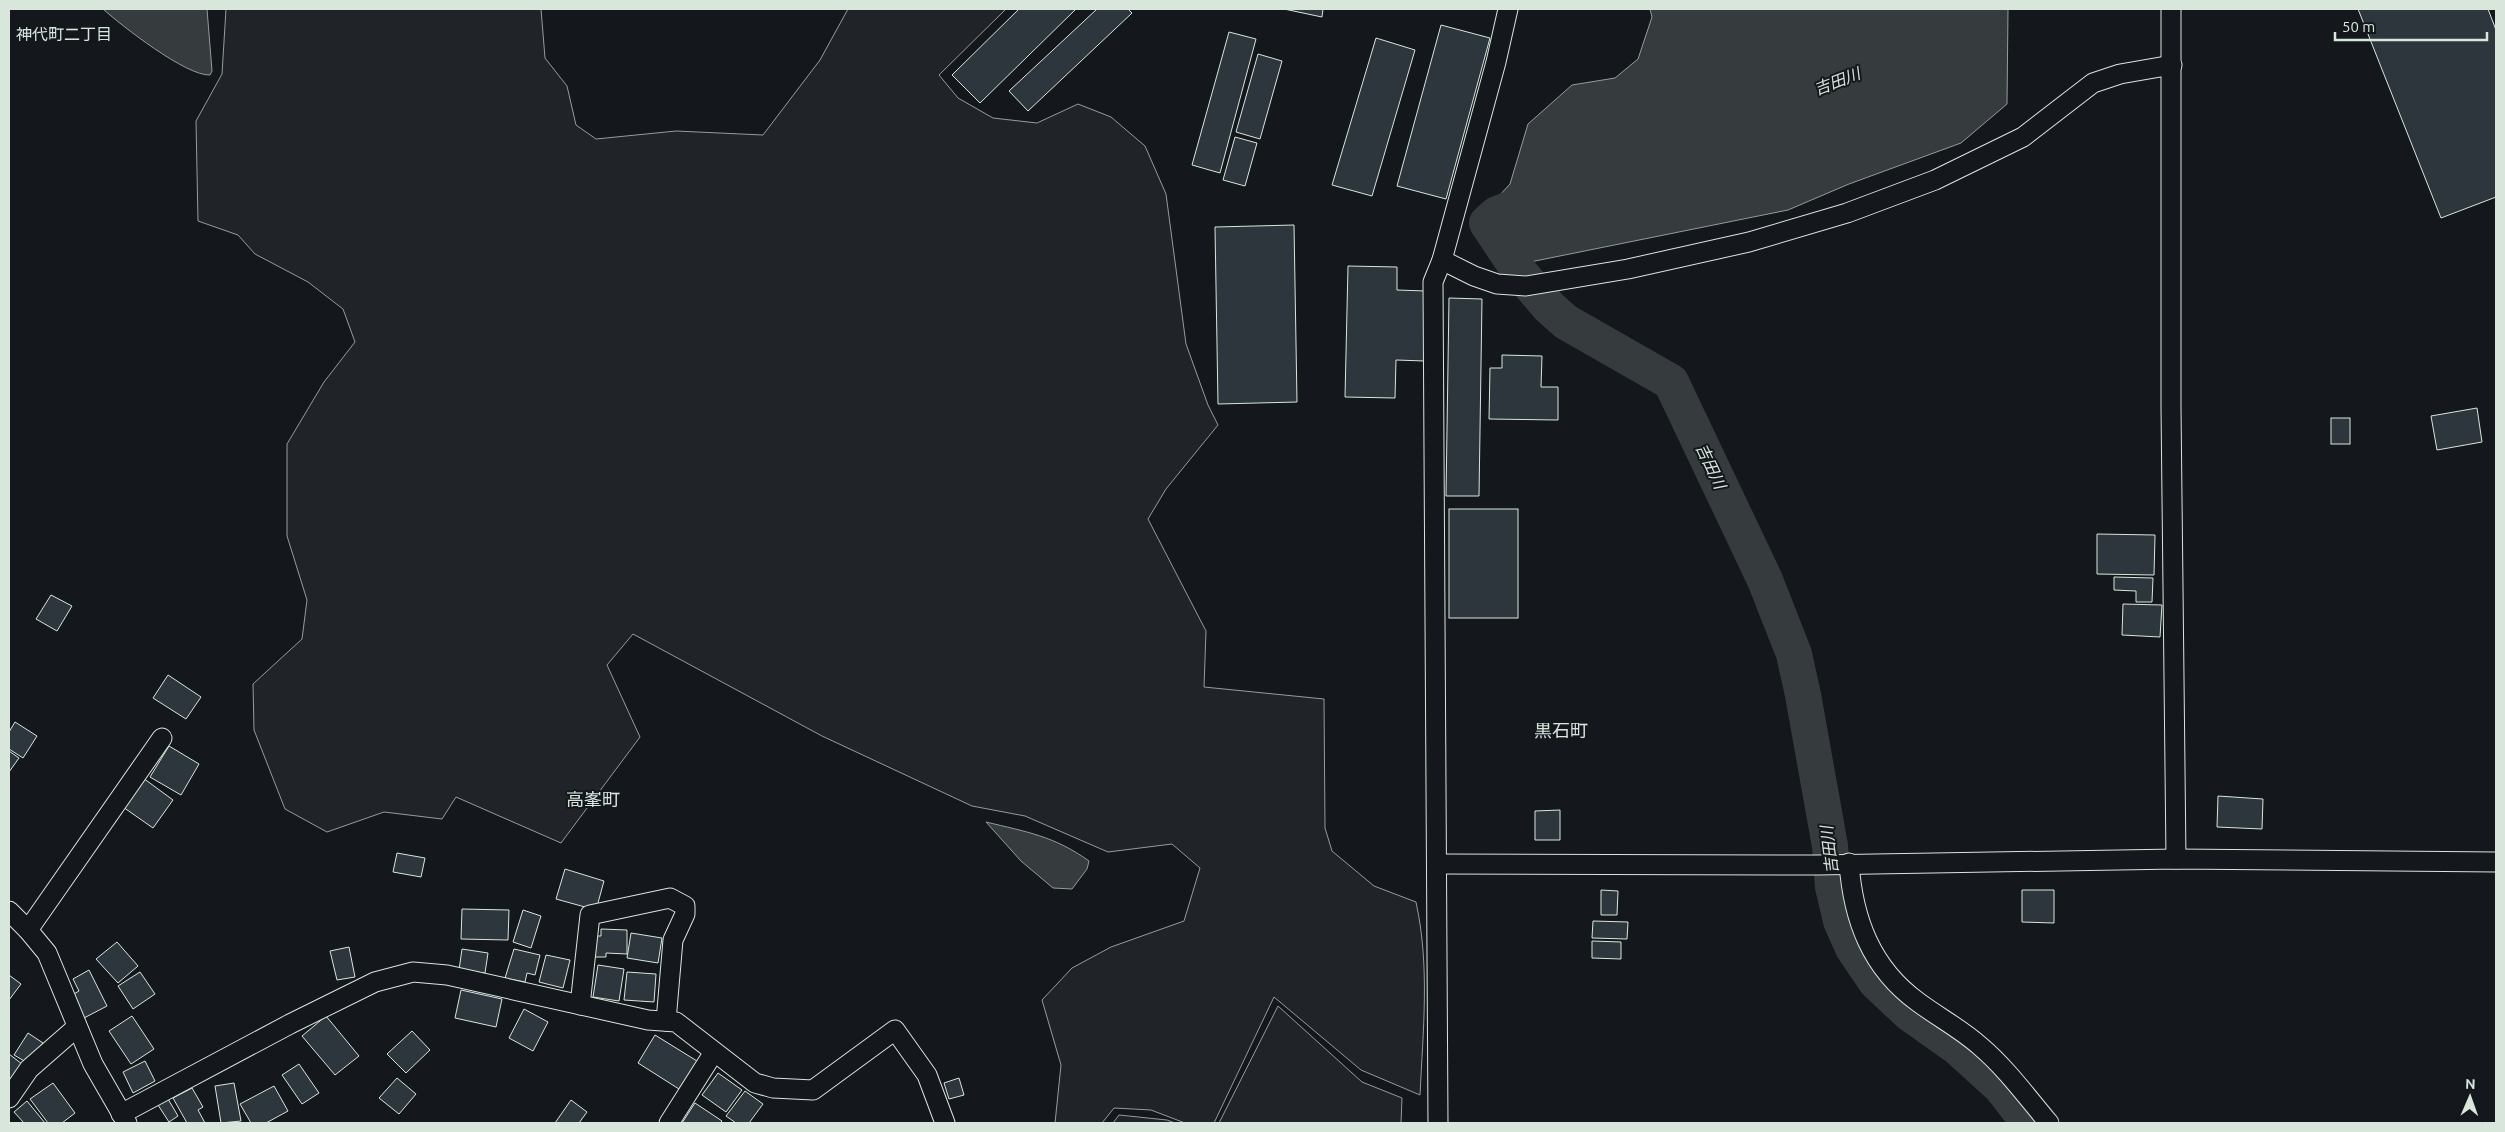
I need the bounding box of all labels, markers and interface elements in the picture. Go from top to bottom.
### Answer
scale bar [2335,10,2488,42]
text: 50 m [2342,18,2375,35]
district label: 神代町二丁目 [16,25,112,43]
water label: 吉田川 [1811,63,1864,98]
water label: 吉田川 [1693,440,1730,493]
district label: 黒石町 [1534,720,1588,740]
district label: 高峯町 [566,789,620,809]
water label: 吉田川 [1817,823,1841,875]
north arrow [2445,1072,2495,1122]
text: N [2465,1076,2476,1092]

